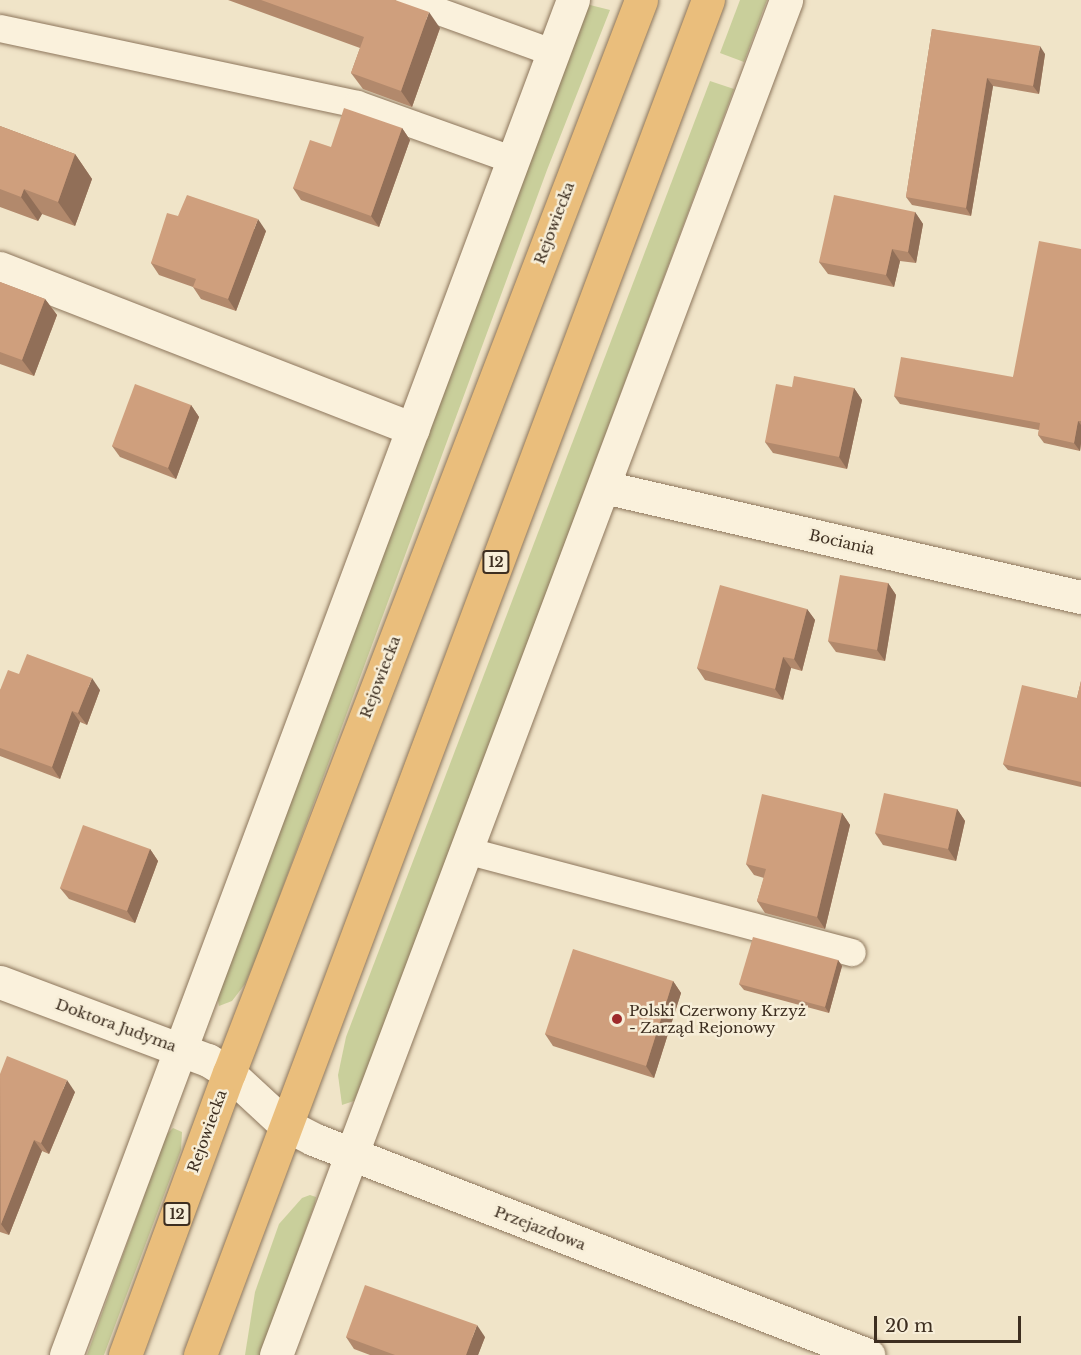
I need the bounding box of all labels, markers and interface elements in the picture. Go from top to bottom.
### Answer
street label: Rejowiecka [530,179,578,267]
street label: Bociania [808,526,876,558]
road number: 12 [481,551,511,573]
street label: Rejowiecka [356,633,404,721]
street label: Doktora Judyma [53,995,179,1055]
place label: Polski Czerwony Krzyż - Zarząd Rejonowy [629,1001,807,1036]
marker: Polski Czerwony Krzyż - Zarząd Rejonowy [610,1012,624,1026]
street label: Rejowiecka [184,1087,230,1175]
street label: Przejazdowa [492,1202,588,1254]
road number: 12 [162,1203,192,1225]
scale bar [877,1304,1024,1342]
text: 20 m [885,1315,933,1337]

